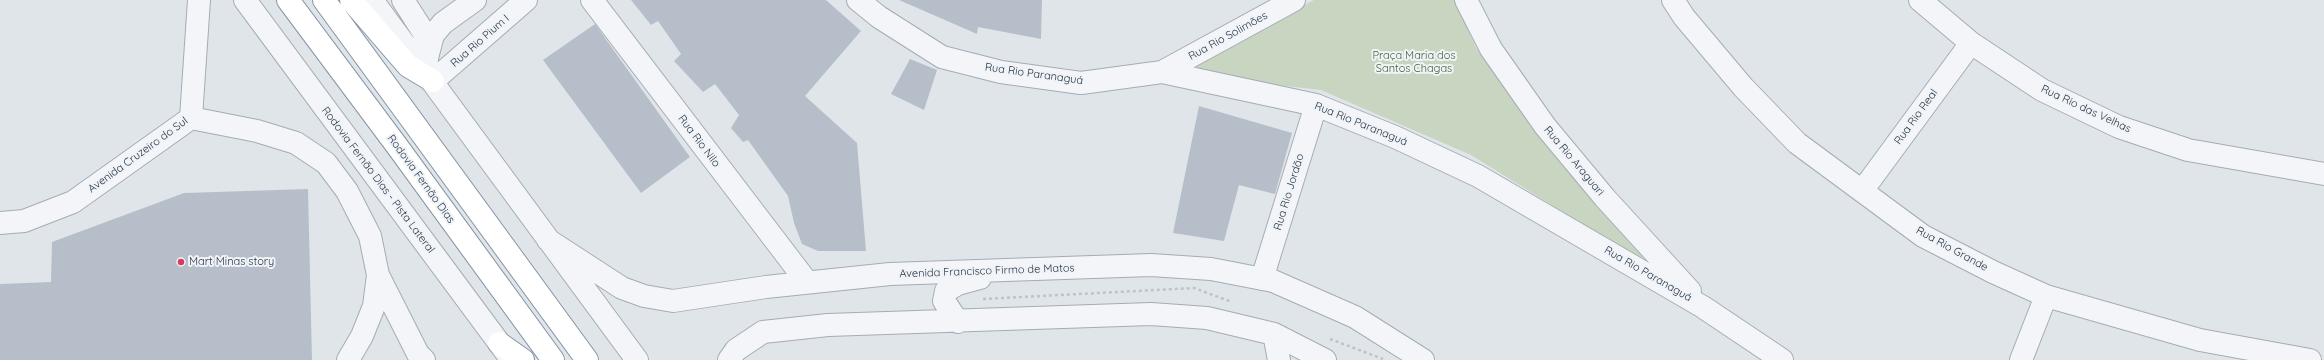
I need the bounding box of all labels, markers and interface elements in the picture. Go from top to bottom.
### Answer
street label: Rua Rio Solimões [1186,9,1270,63]
street label: Rua Rio Pium I [448,12,512,70]
park label: Praça Maria dos Santos Chagas [1372,49,1456,75]
street label: Rua Rio Paranaguá [984,61,1084,87]
street label: Rua Rio das Velhas [2039,82,2133,136]
street label: Rua Rio Real [1891,87,1941,147]
street label: Rua Rio Paranaguá [1313,99,1409,149]
street label: Rodovia Fernão Dias - Pista Lateral [319,104,437,256]
street label: Rua Rio Nilo [675,112,723,170]
street label: Avenida Cruzeiro do Sul [86,114,190,196]
street label: Rua Rio Araguari [1541,124,1607,198]
street label: Rodovia Fernão Dias [384,132,458,226]
street label: Rua Rio Jordão [1271,152,1307,232]
street label: Rua Rio Grande [1914,224,1990,274]
street label: Rua Rio Paranaguá [1602,243,1694,305]
place label: Mart Minas story [189,255,274,269]
marker: Mart Minas story [176,257,186,267]
street label: Avenida Francisco Firmo de Matos [899,261,1075,281]

